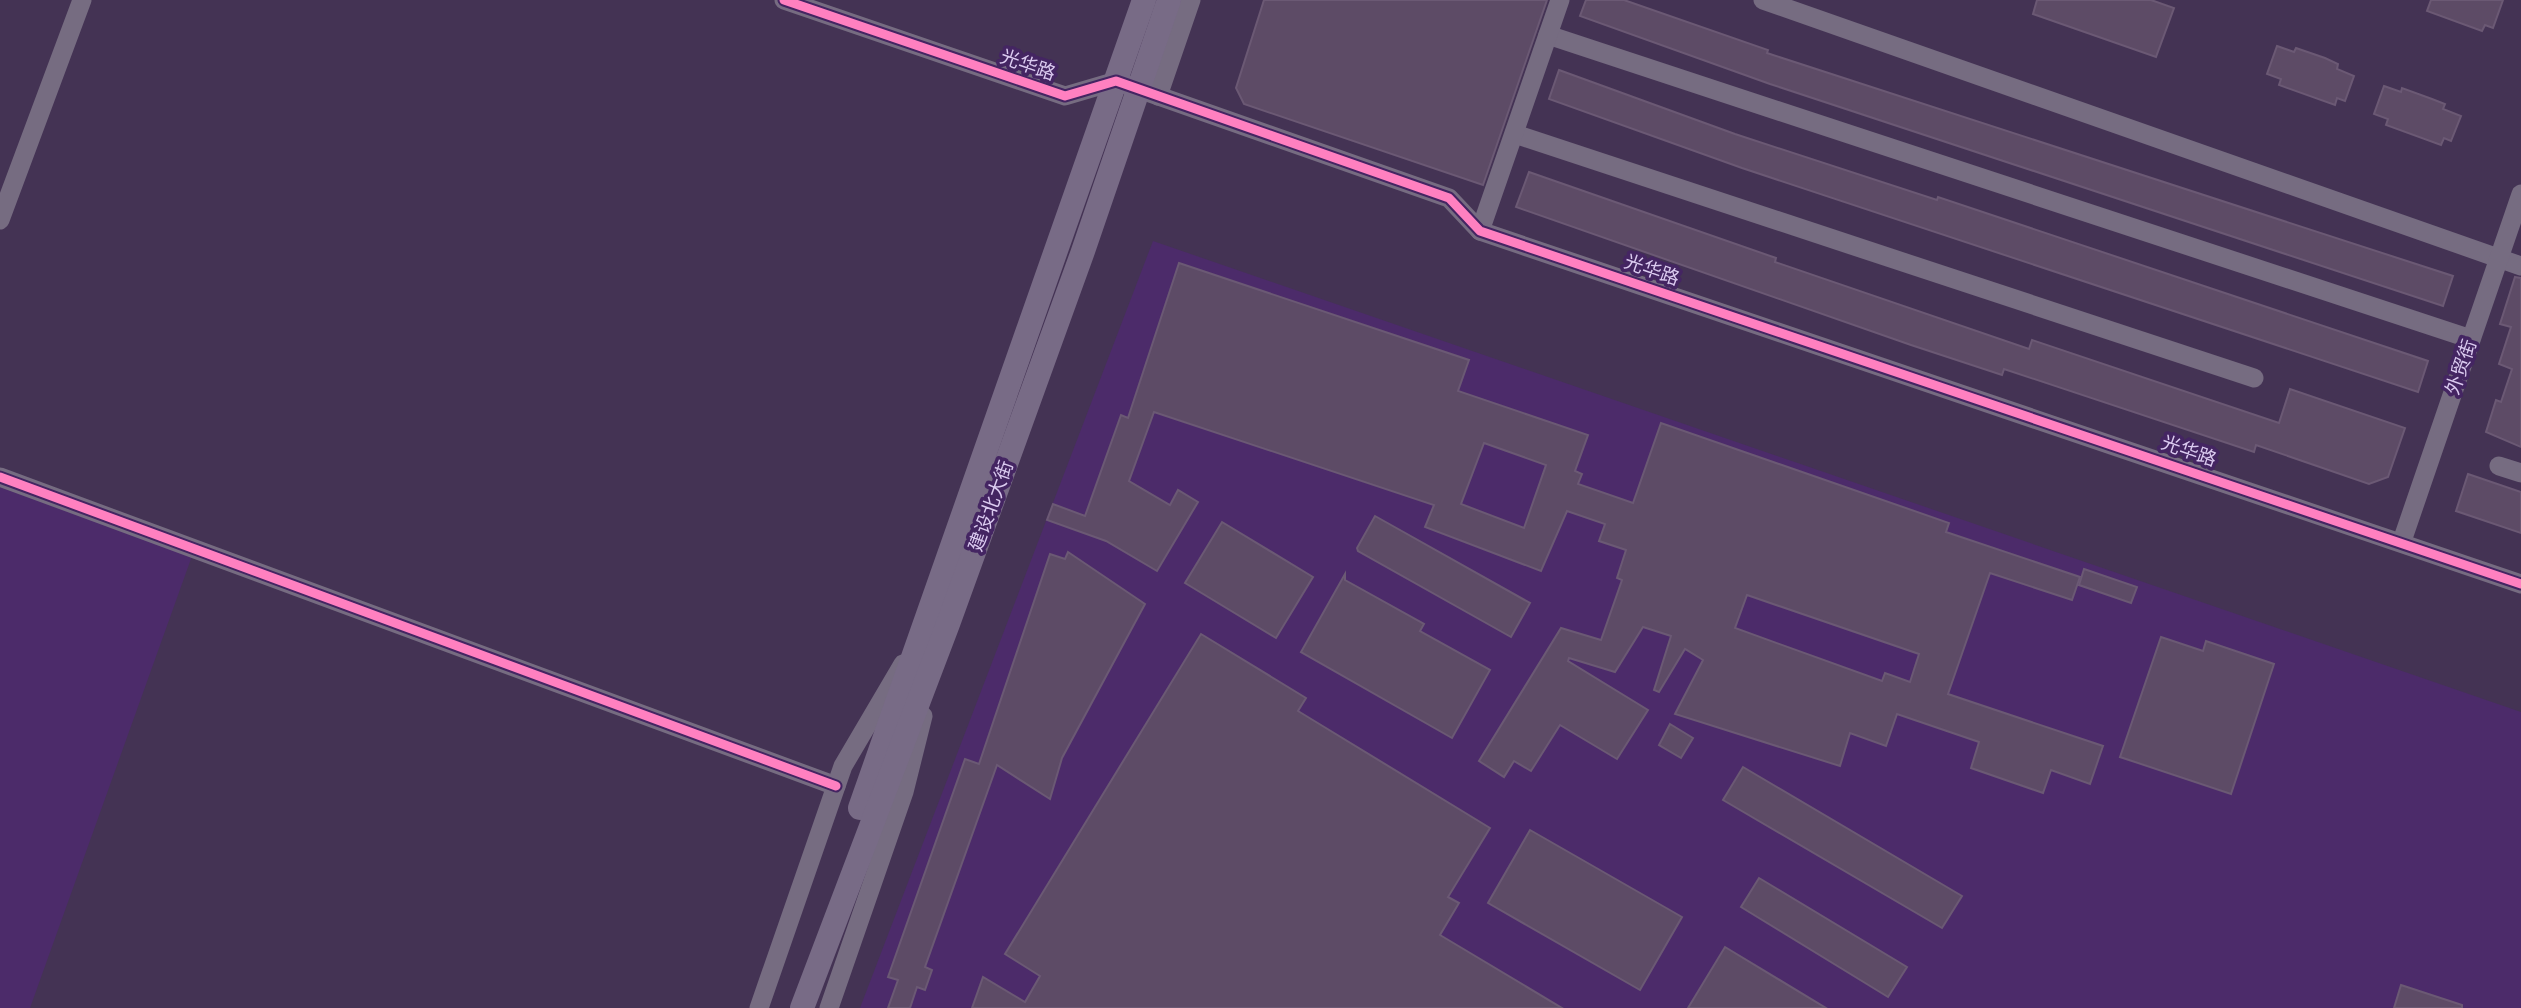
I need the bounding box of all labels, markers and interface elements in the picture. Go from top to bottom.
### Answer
street label: 光华路 [997,44,1059,86]
street label: 光华路 [1621,249,1683,291]
street label: 外贸街 [2440,336,2482,398]
street label: 光华路 [2158,430,2220,472]
street label: 建设北大街 [963,457,1019,555]

